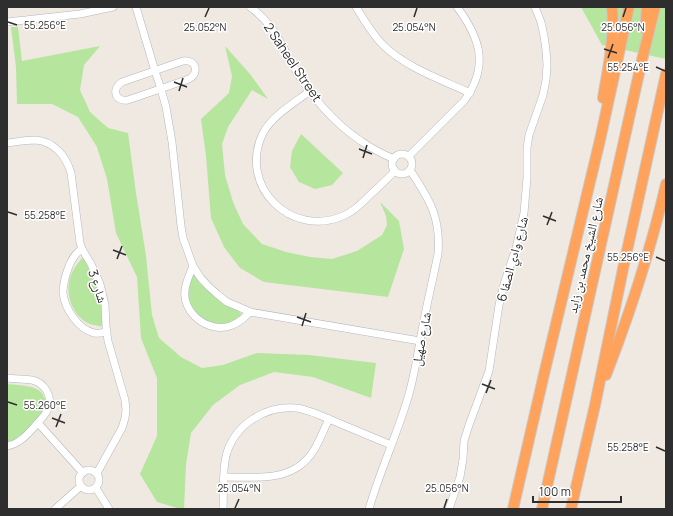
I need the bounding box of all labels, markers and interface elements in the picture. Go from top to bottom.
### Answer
text: 55.256°E [24,18,66,32]
street label: 2 Saheel Street [260,19,326,105]
text: 25.052°N [184,20,226,34]
text: 25.054°N [392,20,436,34]
text: 25.056°N [601,20,645,34]
text: 55.254°E [607,60,649,74]
street label: شارع الشيخ محمد بن زايد [563,195,608,315]
text: 55.258°E [24,208,66,222]
street label: شارع وادي الصفا 6 [492,214,534,304]
text: 55.256°E [607,250,649,264]
street label: 3 شارع [83,267,112,306]
street label: شارع صهيل [407,310,436,368]
text: 55.260°E [24,398,66,412]
text: 55.258°E [607,440,649,454]
scale bar [533,478,621,504]
text: 25.054°N [217,481,261,495]
text: 25.056°N [425,481,469,495]
text: 100 m [539,483,571,500]

